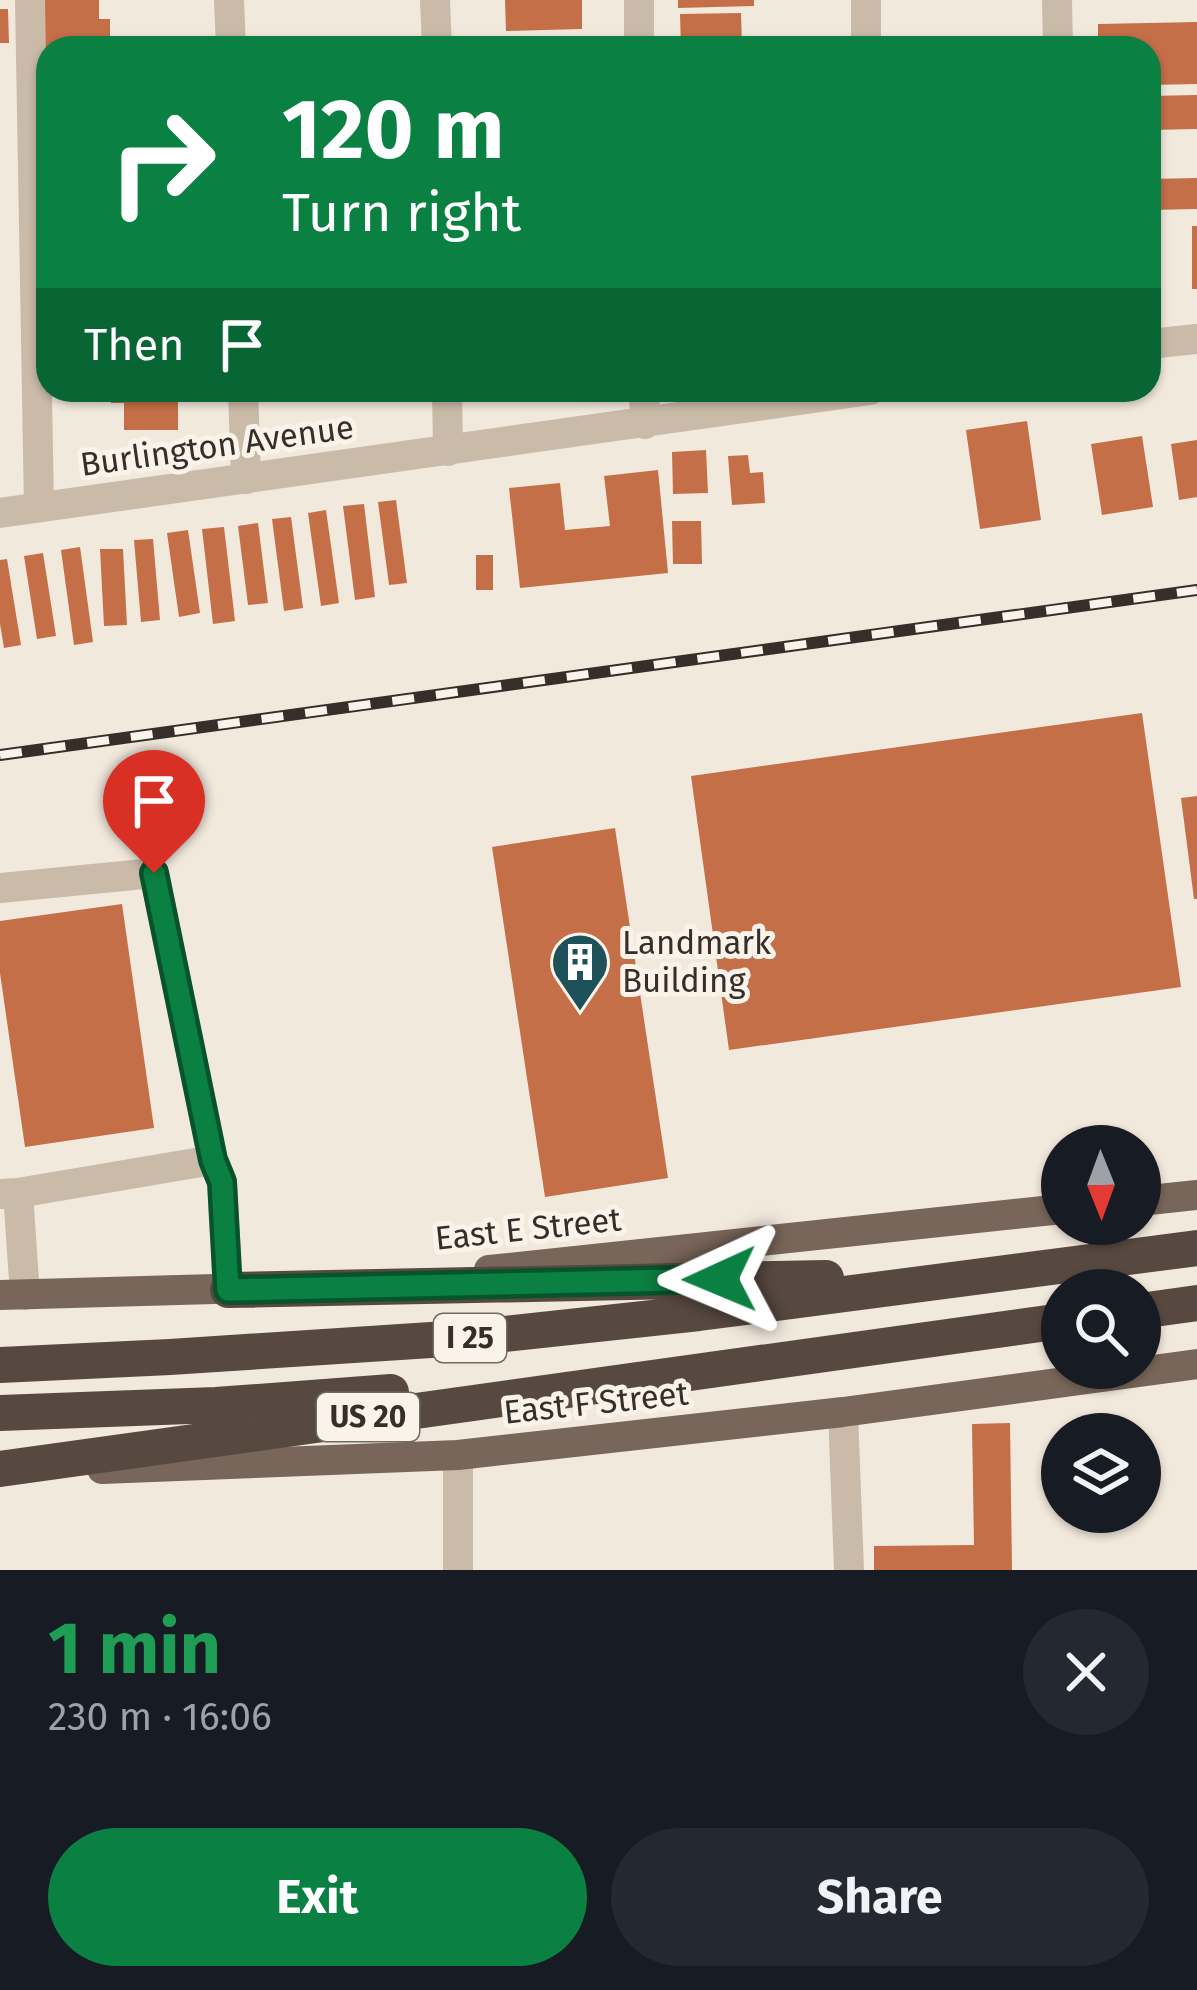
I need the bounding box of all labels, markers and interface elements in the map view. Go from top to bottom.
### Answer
text: 120 m [282,79,504,180]
icon: right [84,84,240,240]
text: Turn right [282,181,521,245]
icon: arrive [209,312,275,378]
text: Then [84,318,185,372]
street label: Burlington Avenue [78,407,356,485]
pin [103,750,205,873]
icon: arrive [121,768,187,834]
place label: Landmark Building [622,923,771,1001]
building icon: Landmark Building [549,931,611,1013]
north arrow [1041,1125,1161,1245]
map controls [1041,1125,1161,1533]
street label: East E Street [433,1199,623,1259]
position arrow [657,1216,783,1342]
button: search [1041,1269,1161,1389]
road number: I 25 [434,1314,506,1362]
street label: East F Street [502,1373,690,1433]
road number: US 20 [317,1393,419,1441]
button: layers [1041,1413,1161,1533]
text: 1 min [48,1606,221,1692]
button: close [1023,1609,1149,1735]
text: 230 m · 16:06 [48,1694,272,1740]
button: Exit [48,1828,587,1966]
button: Share [611,1828,1149,1966]

